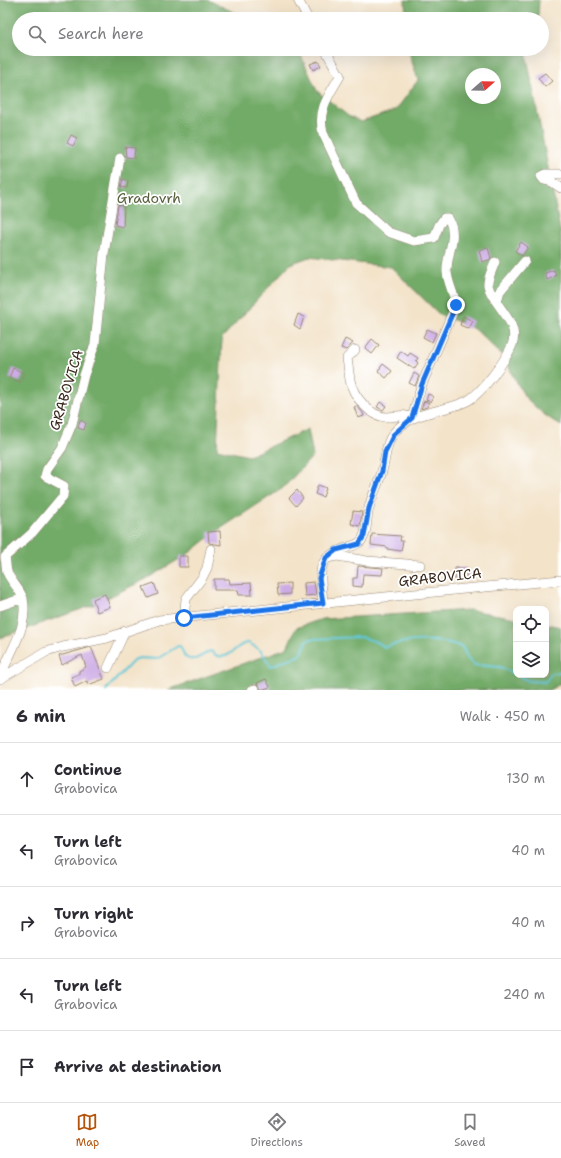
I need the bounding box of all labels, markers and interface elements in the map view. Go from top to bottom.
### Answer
search box [12,12,549,56]
icon: search [26,23,48,45]
text: Search here [58,24,144,44]
north arrow [465,68,501,104]
park label: Gradovrh [117,189,181,207]
route end [447,296,465,314]
street label: GRABOVICA [45,347,87,433]
street label: GRABOVICA [398,564,482,590]
map controls [513,606,549,678]
button: locate [513,606,549,642]
route start [175,609,193,627]
button: layers [513,642,549,678]
text: 6 min [16,705,66,727]
text: Walk · 450 m [460,708,545,725]
text: Continue [54,760,122,780]
icon: ahead [16,768,38,790]
text: 130 m [507,770,545,787]
text: Grabovica [54,780,117,797]
text: Turn left [54,832,122,852]
icon: left [16,840,38,862]
text: 40 m [511,842,545,859]
text: Grabovica [54,852,117,869]
text: Turn right [54,904,134,924]
icon: right [16,912,38,934]
text: 40 m [511,914,545,931]
text: Grabovica [54,924,117,941]
text: Turn left [54,976,122,996]
icon: left [16,984,38,1006]
text: 240 m [503,986,545,1003]
text: Grabovica [54,996,117,1013]
icon: arrive [16,1056,38,1078]
text: Arrive at destination [54,1057,222,1077]
tab: Map [76,1111,99,1150]
tab: Directions [250,1111,303,1150]
tab: Saved [454,1111,485,1150]

